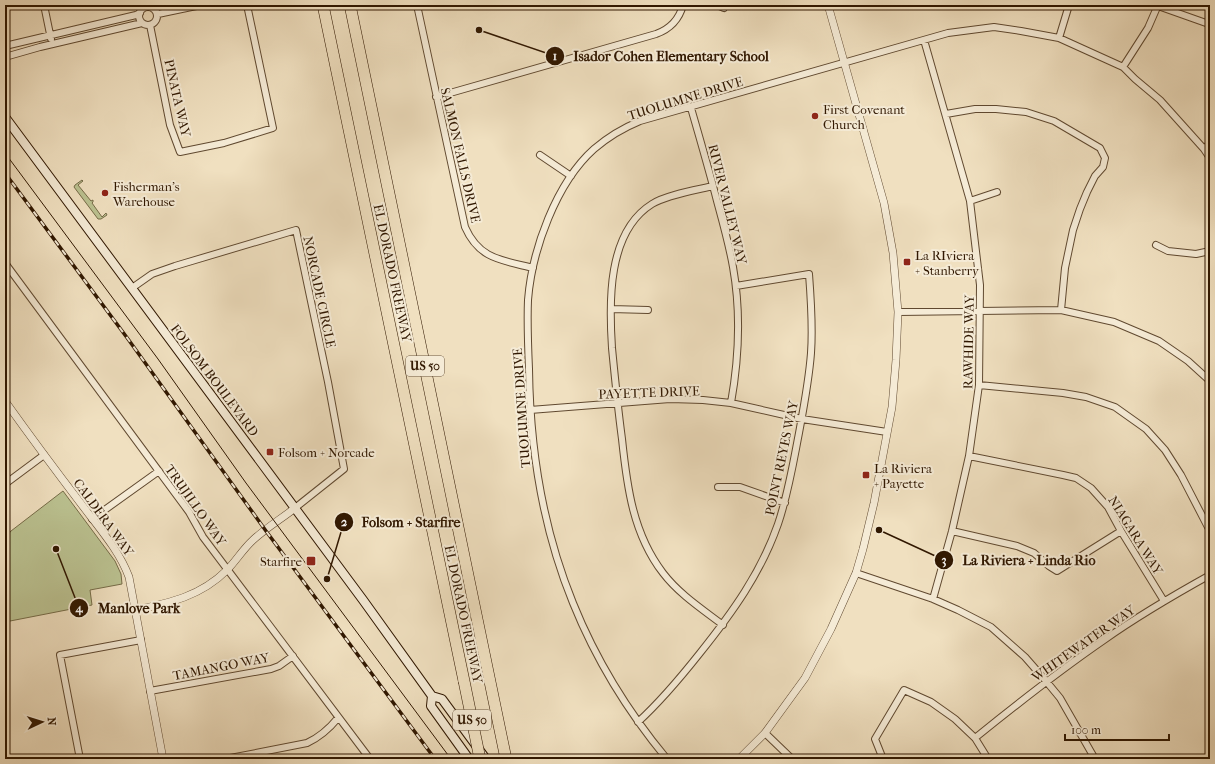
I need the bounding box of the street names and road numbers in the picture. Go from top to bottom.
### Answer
street label: PINATA WAY [161,58,194,139]
street label: TUOLUMNE DRIVE [626,74,745,123]
street label: SALMON FALLS DRIVE [438,86,483,224]
street label: RIVER VALLEY WAY [705,142,750,267]
street label: EL DORADO FREEWAY [371,203,415,345]
street label: NORCADE CIRCLE [300,235,339,349]
street label: RAWHIDE WAY [960,294,977,389]
street label: FOLSOM BOULEVARD [168,321,262,439]
street label: TUOLUMNE DRIVE [510,348,533,468]
road number: US 50 [406,356,444,376]
street label: PAYETTE DRIVE [598,383,700,402]
street label: POINT REYES WAY [762,398,801,517]
street label: TRUJILLO WAY [162,462,230,550]
street label: CALDERA WAY [70,476,137,560]
street label: NIAGARA WAY [1105,493,1166,578]
street label: EL DORADO FREEWAY [442,544,486,686]
street label: WHITEWATER WAY [1028,601,1139,685]
street label: TAMANGO WAY [172,650,272,683]
road number: US 50 [453,710,491,730]

